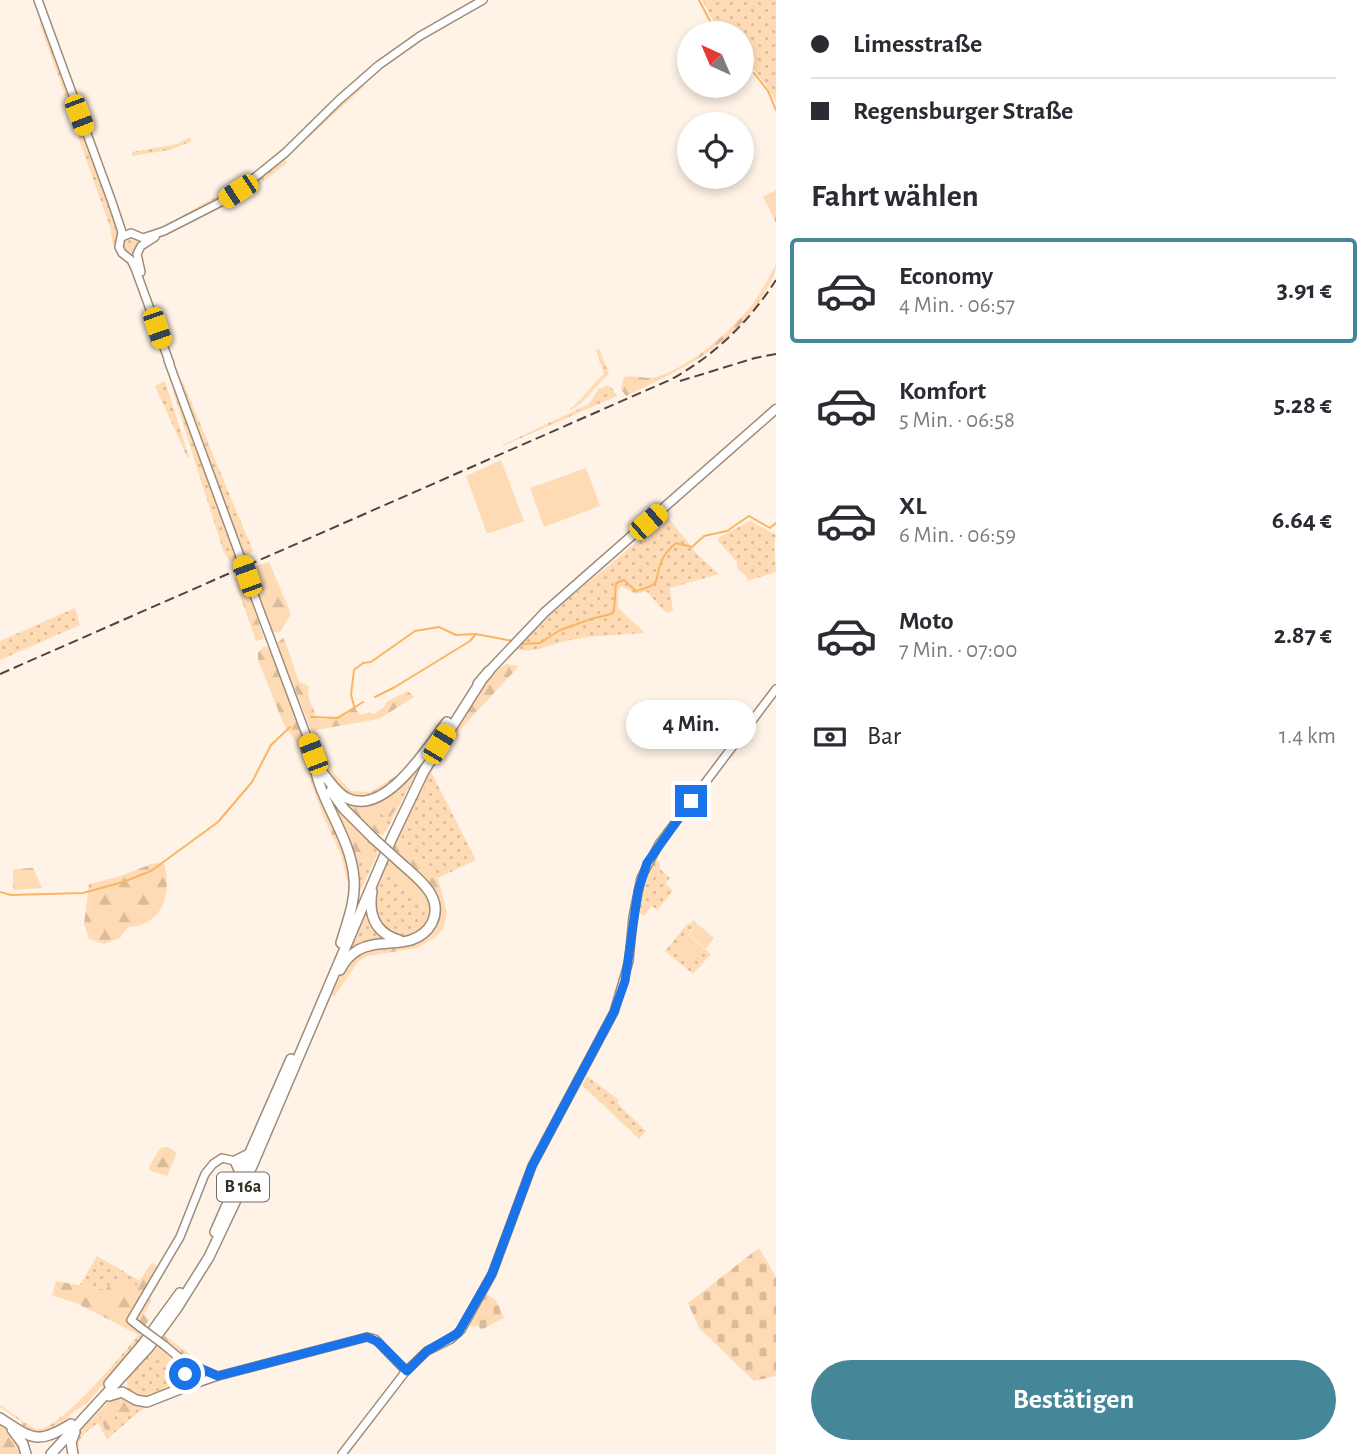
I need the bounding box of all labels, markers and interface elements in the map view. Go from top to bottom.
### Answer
north arrow [677,21,754,98]
map controls [677,21,754,189]
text: Limesstraße [853,31,982,57]
car [62,92,97,138]
text: Regensburger Straße [853,98,1073,124]
button: locate [677,112,754,189]
car [215,171,262,211]
text: Fahrt wählen [811,180,979,212]
icon: car [815,259,878,322]
text: Economy [899,263,993,289]
text: 3.91 € [1277,277,1332,303]
text: 4 Min. · 06:57 [899,294,1015,317]
car [141,305,174,351]
icon: car [815,374,878,437]
text: Komfort [899,378,986,404]
text: 5.28 € [1274,392,1332,418]
text: 5 Min. · 06:58 [899,409,1015,432]
icon: car [815,489,878,552]
text: XL [899,493,926,519]
car [626,500,671,544]
text: 6.64 € [1272,507,1332,533]
text: 6 Min. · 06:59 [899,524,1016,547]
car [230,553,265,599]
icon: car [815,604,878,667]
text: Moto [899,608,954,634]
text: 2.87 € [1274,622,1332,648]
text: 7 Min. · 07:00 [899,639,1017,662]
callout: 4 Min. [626,700,756,748]
text: 4 Min. [663,713,719,736]
icon: cash [811,718,849,756]
car [420,721,459,767]
text: Bar [867,723,901,749]
text: 1.4 km [1279,725,1336,748]
car [296,731,331,777]
route end [675,785,707,817]
road number: B 16a [217,1172,269,1202]
route start [169,1358,201,1390]
button: Bestätigen [811,1360,1336,1440]

